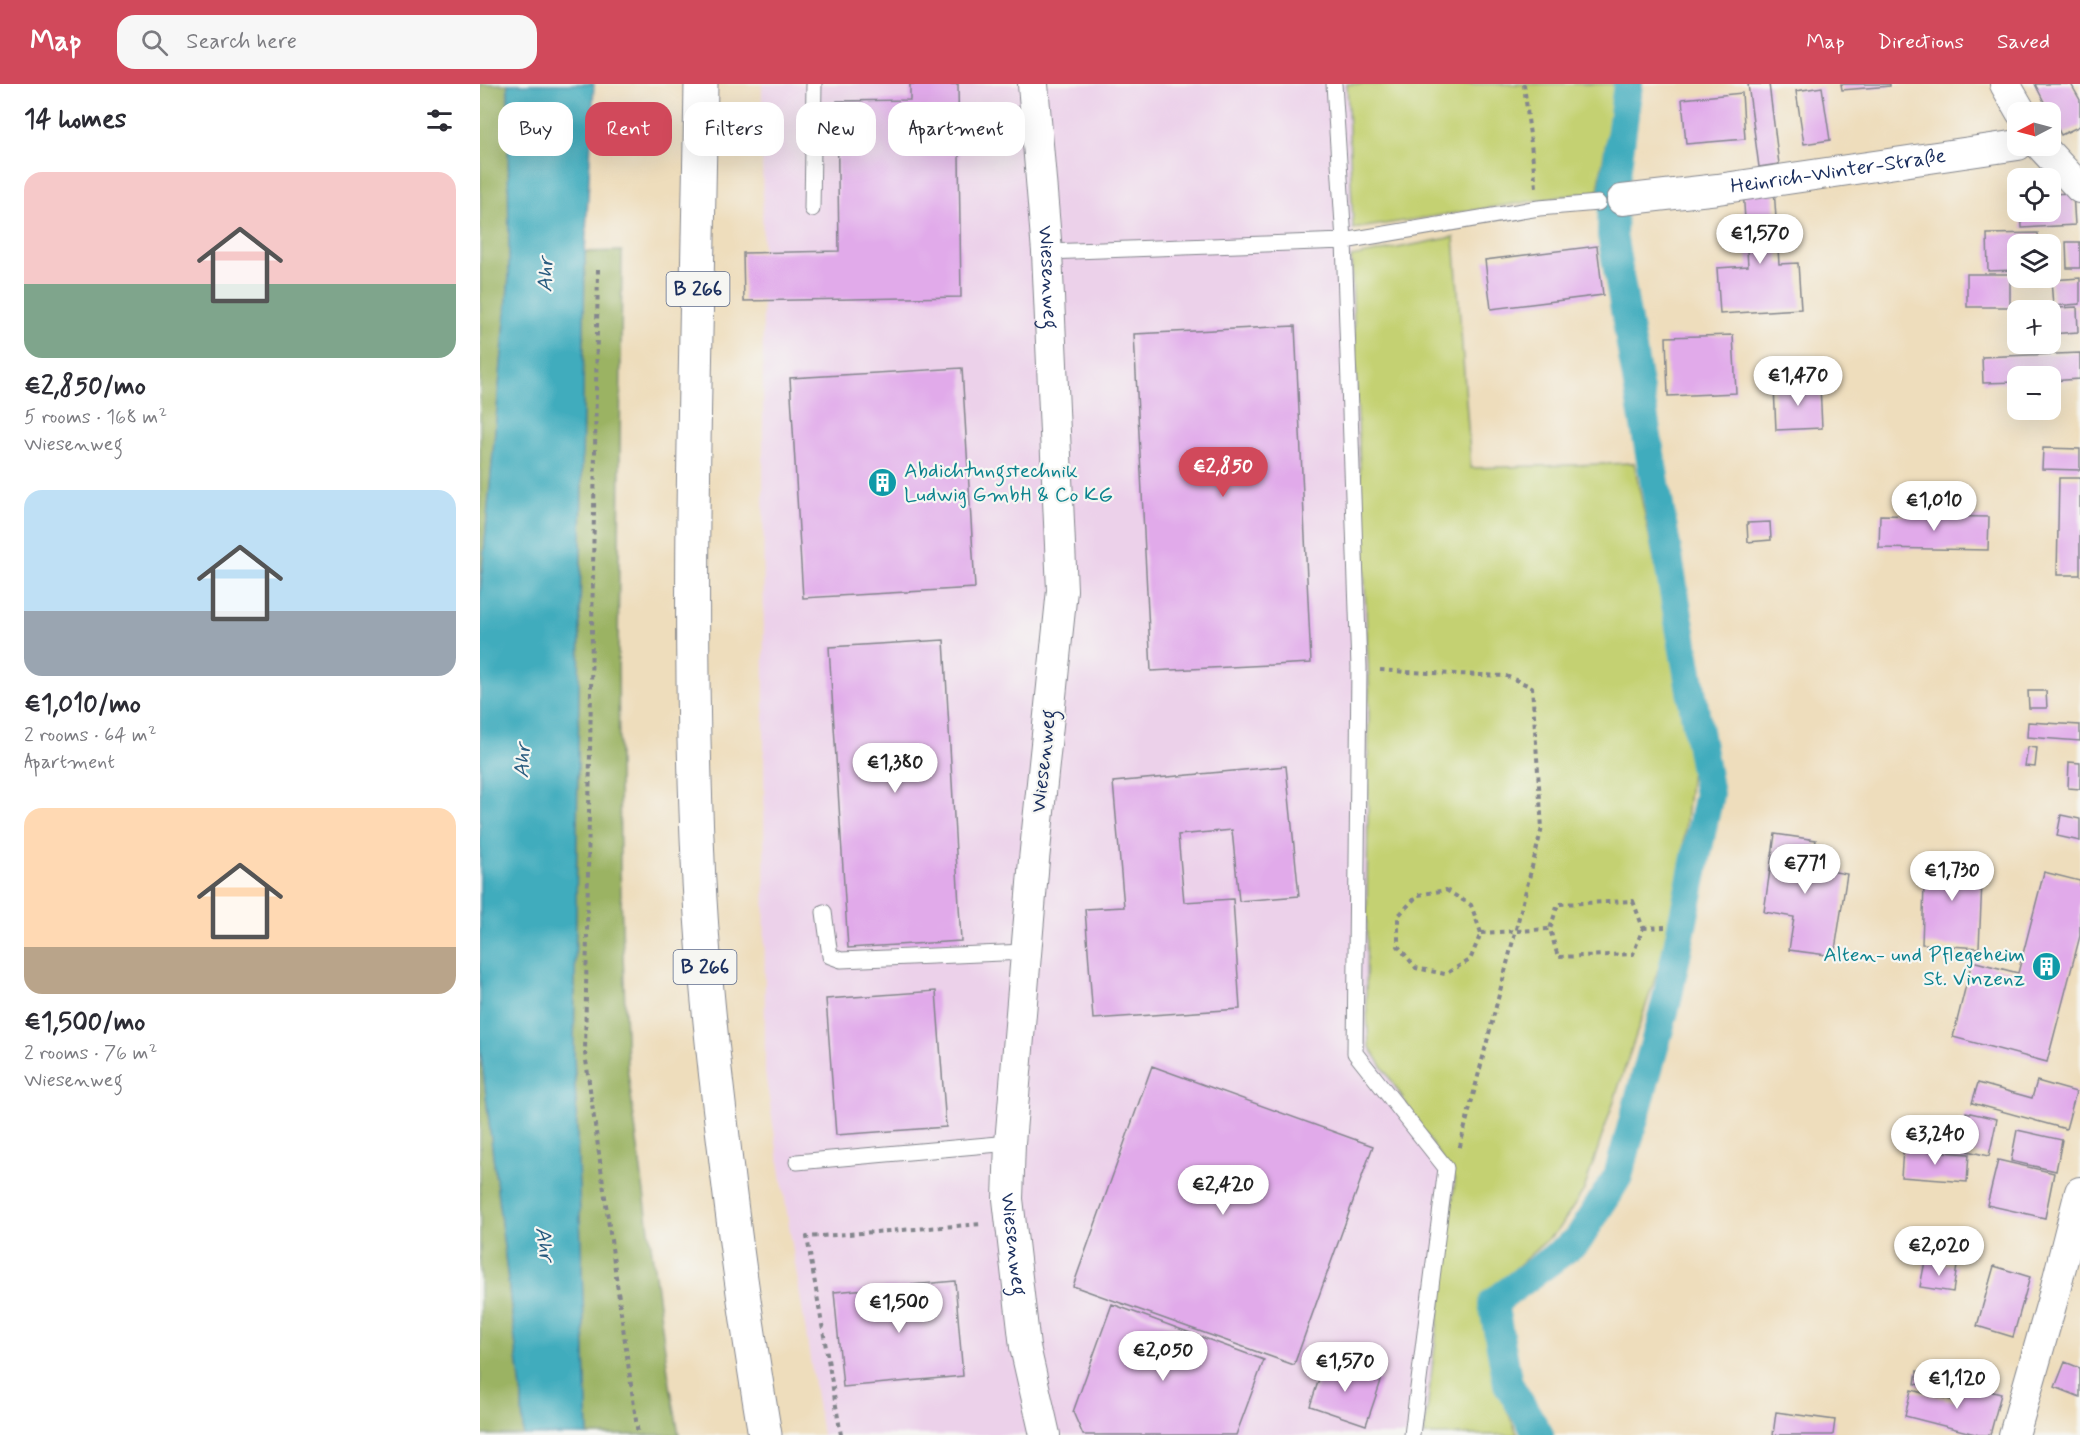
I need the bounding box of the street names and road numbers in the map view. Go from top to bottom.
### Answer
street label: Heinrich-Winter-Straße [1728,142,1948,201]
street label: Wiesenweg [1031,224,1064,330]
road number: B 266 [666,272,730,306]
street label: Wiesenweg [1025,708,1065,814]
road number: B 266 [674,950,736,984]
street label: Wiesenweg [993,1191,1033,1298]

